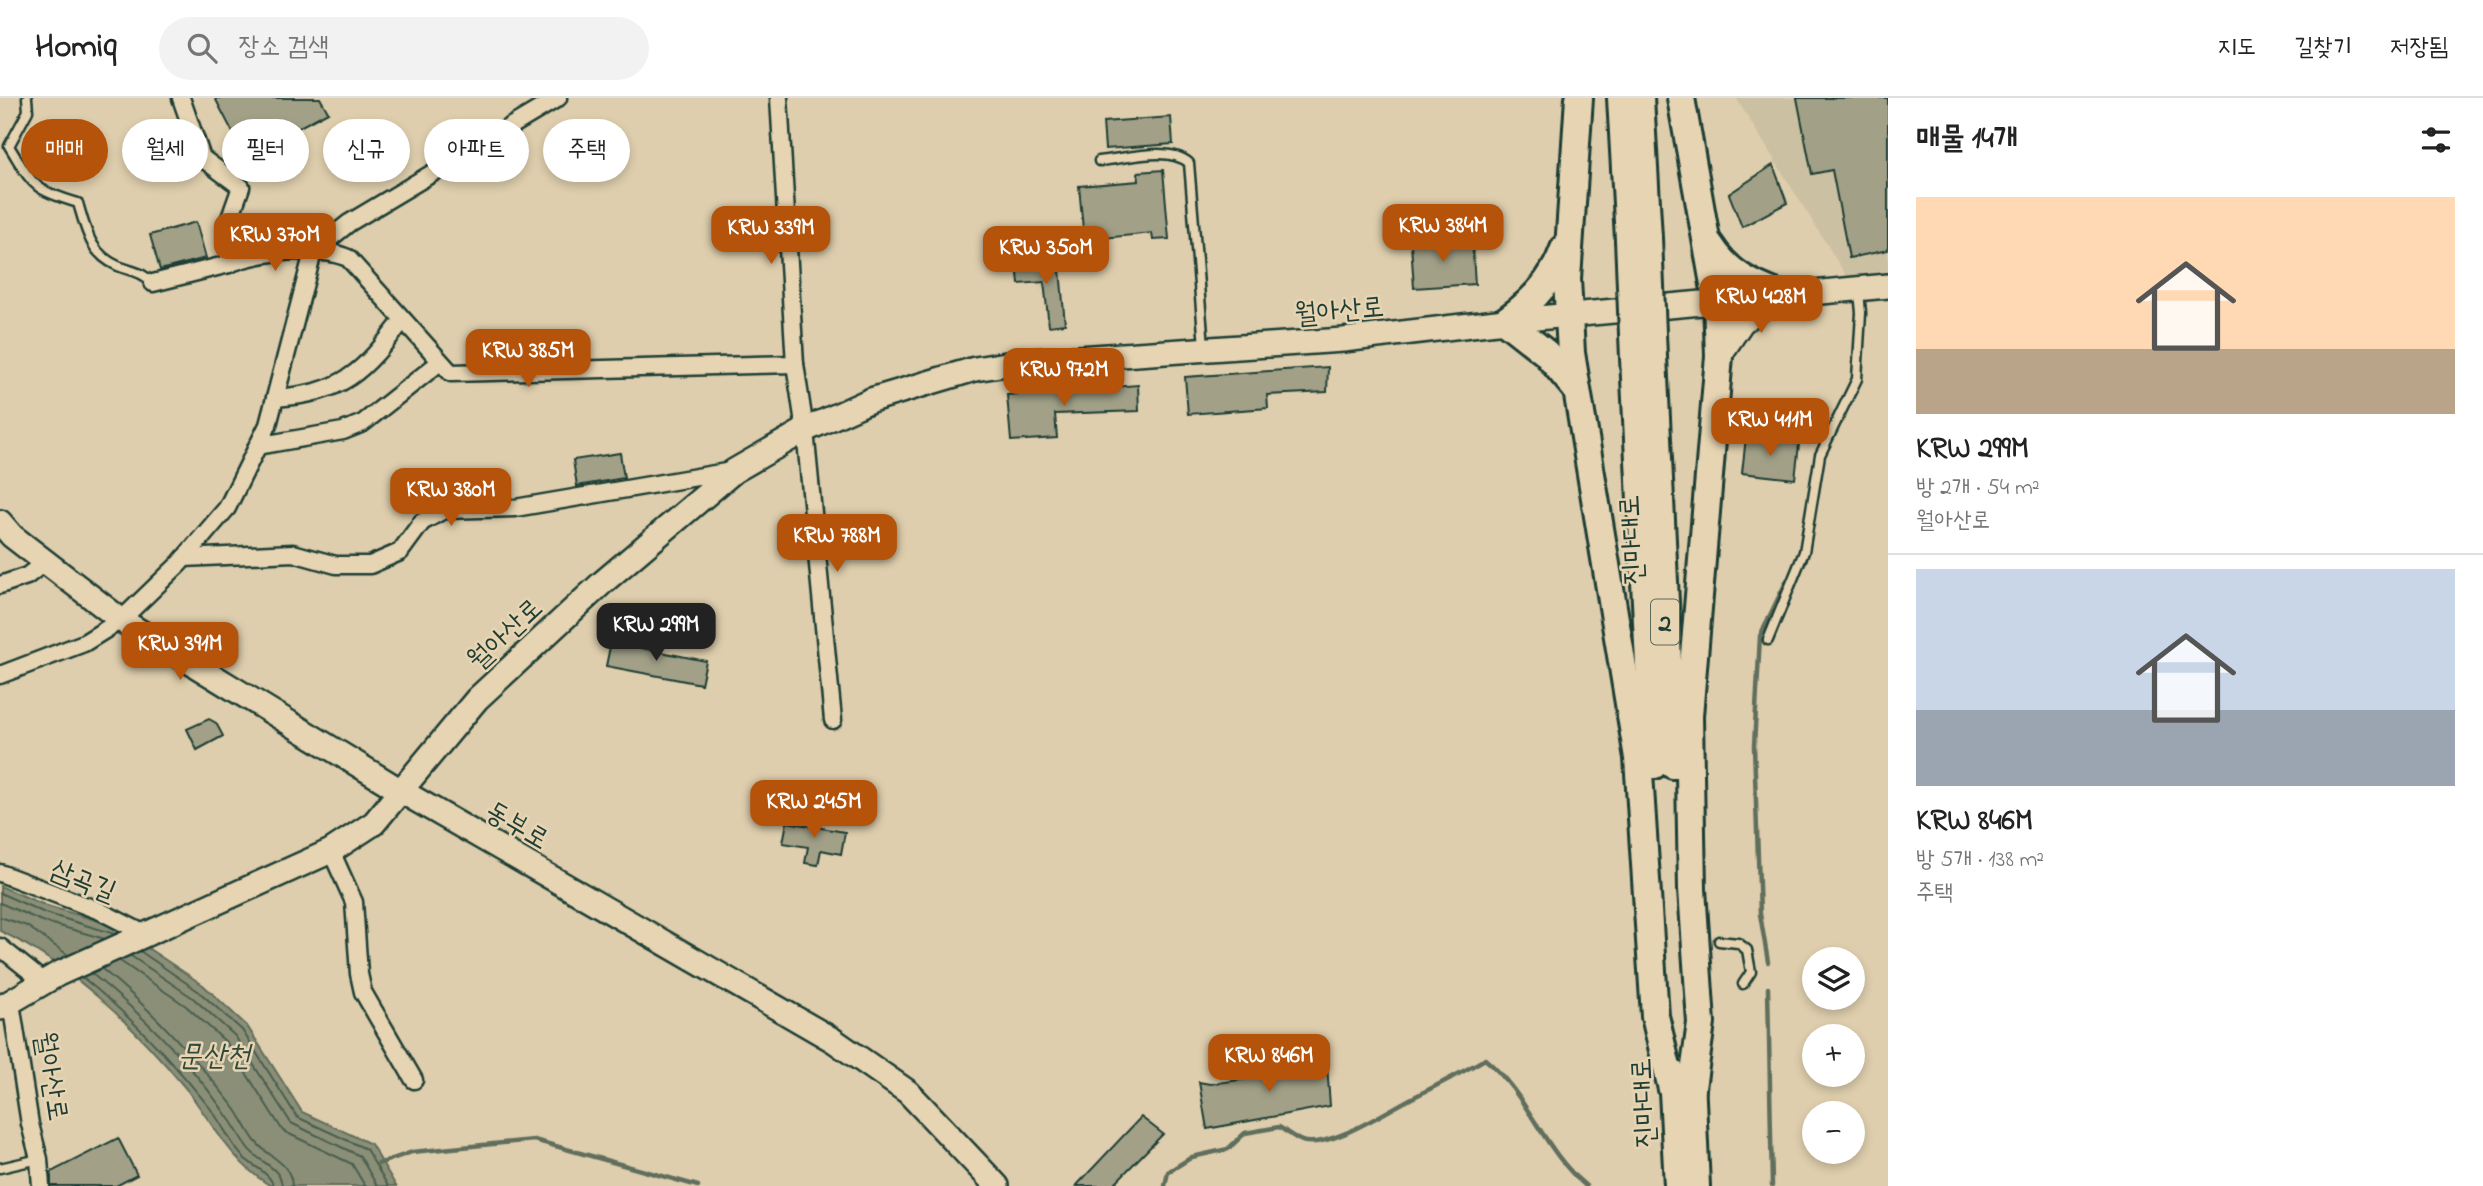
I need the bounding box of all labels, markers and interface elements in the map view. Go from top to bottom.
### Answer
search box [159,17,649,80]
text: Homiq [35,24,117,72]
icon: search [183,29,221,67]
text: 장소 검색 [239,29,329,67]
text: 지도 [2218,31,2256,66]
text: 길찾기 [2294,31,2352,66]
text: 저장됨 [2390,31,2448,66]
text: 매물 14개 [1916,118,2018,162]
chip: 매매 [21,119,108,182]
chip: 월세 [122,119,208,182]
chip: 필터 [222,119,309,182]
chip: 신규 [323,119,410,182]
chip: 아파트 [424,119,529,182]
chip: 주택 [543,119,630,182]
icon: filters [2417,121,2455,159]
pin: KRW 384M [1371,204,1515,264]
pin: KRW 339M [699,206,843,266]
text: KRW 384M [1398,210,1488,243]
text: KRW 339M [727,212,815,245]
pin: KRW 370M [203,214,347,273]
text: KRW 370M [230,219,320,252]
pin: KRW 350M [974,226,1118,286]
text: KRW 350M [999,232,1093,265]
icon: home [2123,243,2249,369]
pin: KRW 428M [1689,275,1833,335]
text: KRW 428M [1716,281,1806,314]
street label: 월아산로 [1293,288,1386,337]
pin: KRW 385M [456,330,600,389]
text: KRW 385M [482,335,574,368]
pin: KRW 972M [992,348,1136,408]
text: KRW 972M [1019,354,1109,387]
pin: KRW 411M [1698,398,1842,458]
text: KRW 411M [1727,404,1813,437]
text: KRW 299M [1916,428,2029,472]
pin: KRW 380M [379,468,523,528]
text: 방 2개 · 54 m² [1916,472,2040,505]
text: KRW 380M [406,474,496,507]
street label: 진마대로 [1611,494,1656,586]
text: 월아산로 [1916,505,1990,538]
pin: KRW 788M [765,514,909,574]
text: KRW 788M [793,520,881,553]
street label: 월아산로 [459,590,553,681]
road number: 2 [1651,600,1679,644]
pin: KRW 299M [584,603,728,663]
text: KRW 299M [613,609,699,642]
icon: home [2123,615,2249,741]
pin: KRW 391M [108,622,252,682]
text: KRW 391M [137,628,223,661]
pin: KRW 245M [742,780,886,840]
text: KRW 245M [766,786,862,819]
street label: 동부로 [477,792,556,862]
text: KRW 846M [1916,800,2033,844]
text: 방 5개 · 138 m² [1916,844,2044,877]
street label: 삼곡길 [44,851,122,914]
text: 주택 [1916,877,1953,910]
map controls [1802,947,1865,1164]
button: layers [1802,947,1865,1010]
button: + [1802,1024,1865,1087]
street label: 월아산로 [22,1029,77,1124]
pin: KRW 846M [1197,1034,1341,1094]
water label: 문산천 [178,1036,253,1080]
text: KRW 846M [1224,1040,1314,1073]
street label: 진마대로 [1623,1057,1668,1149]
button: − [1802,1101,1865,1164]

